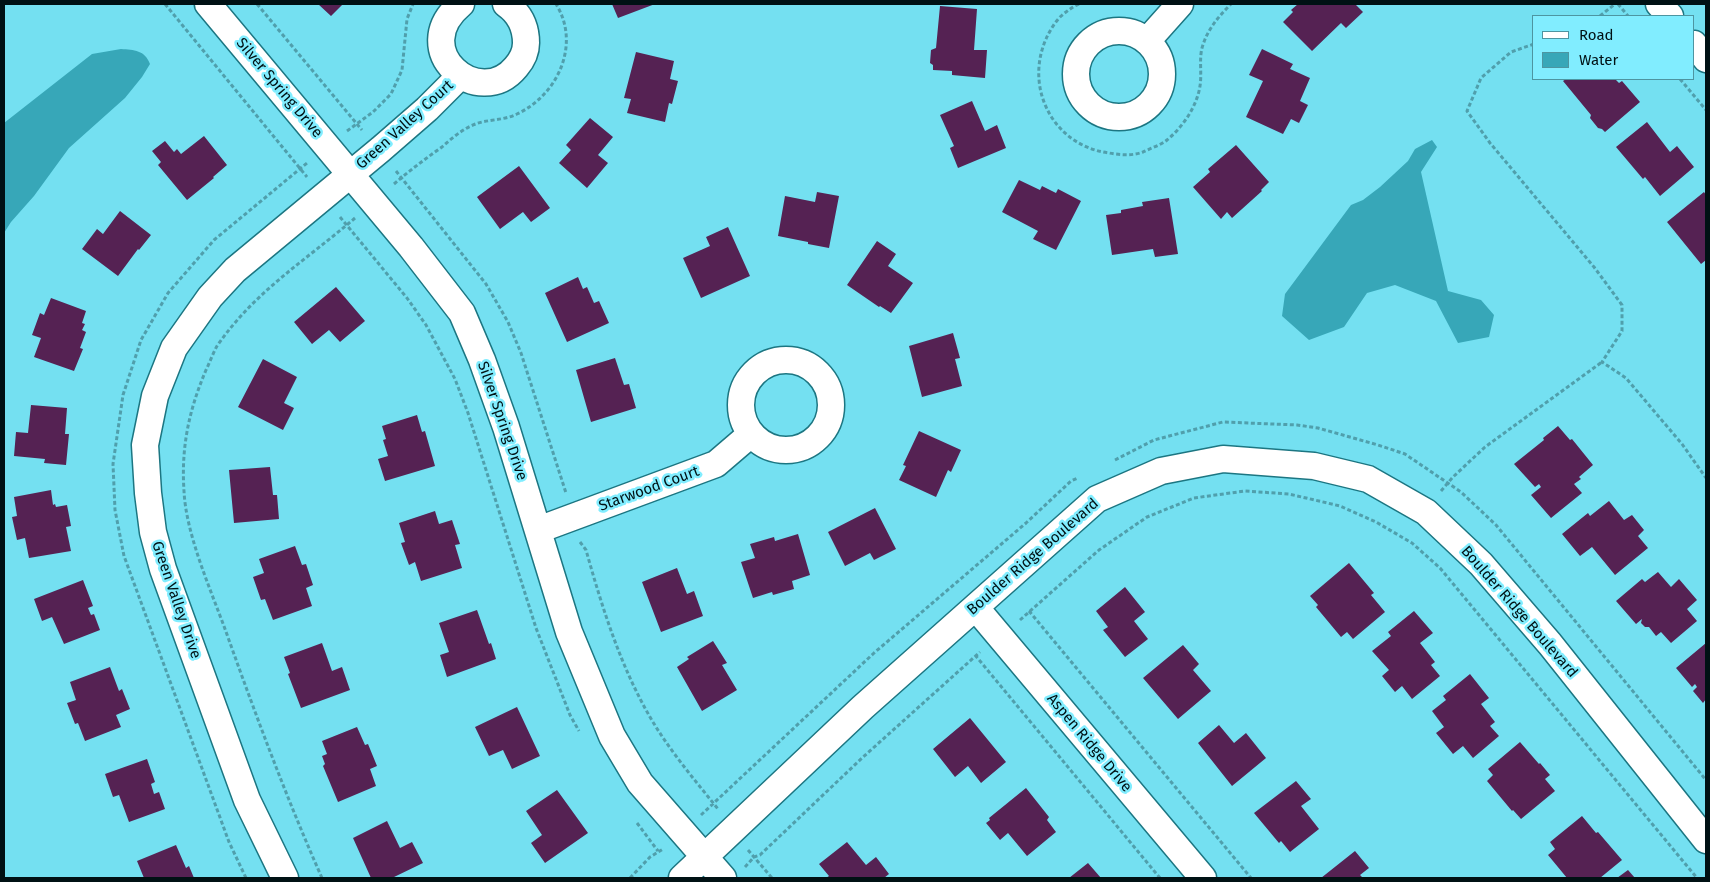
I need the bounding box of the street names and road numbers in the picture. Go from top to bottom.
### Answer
street label: Silver Spring Drive [232,34,326,142]
street label: Green Valley Court [353,77,457,173]
street label: Silver Spring Drive [473,359,531,483]
street label: Starwood Court [596,463,702,515]
street label: Boulder Ridge Boulevard [964,495,1102,619]
street label: Green Valley Drive [147,539,205,661]
street label: Boulder Ridge Boulevard [1457,543,1581,681]
street label: Aspen Ridge Drive [1043,690,1135,796]

